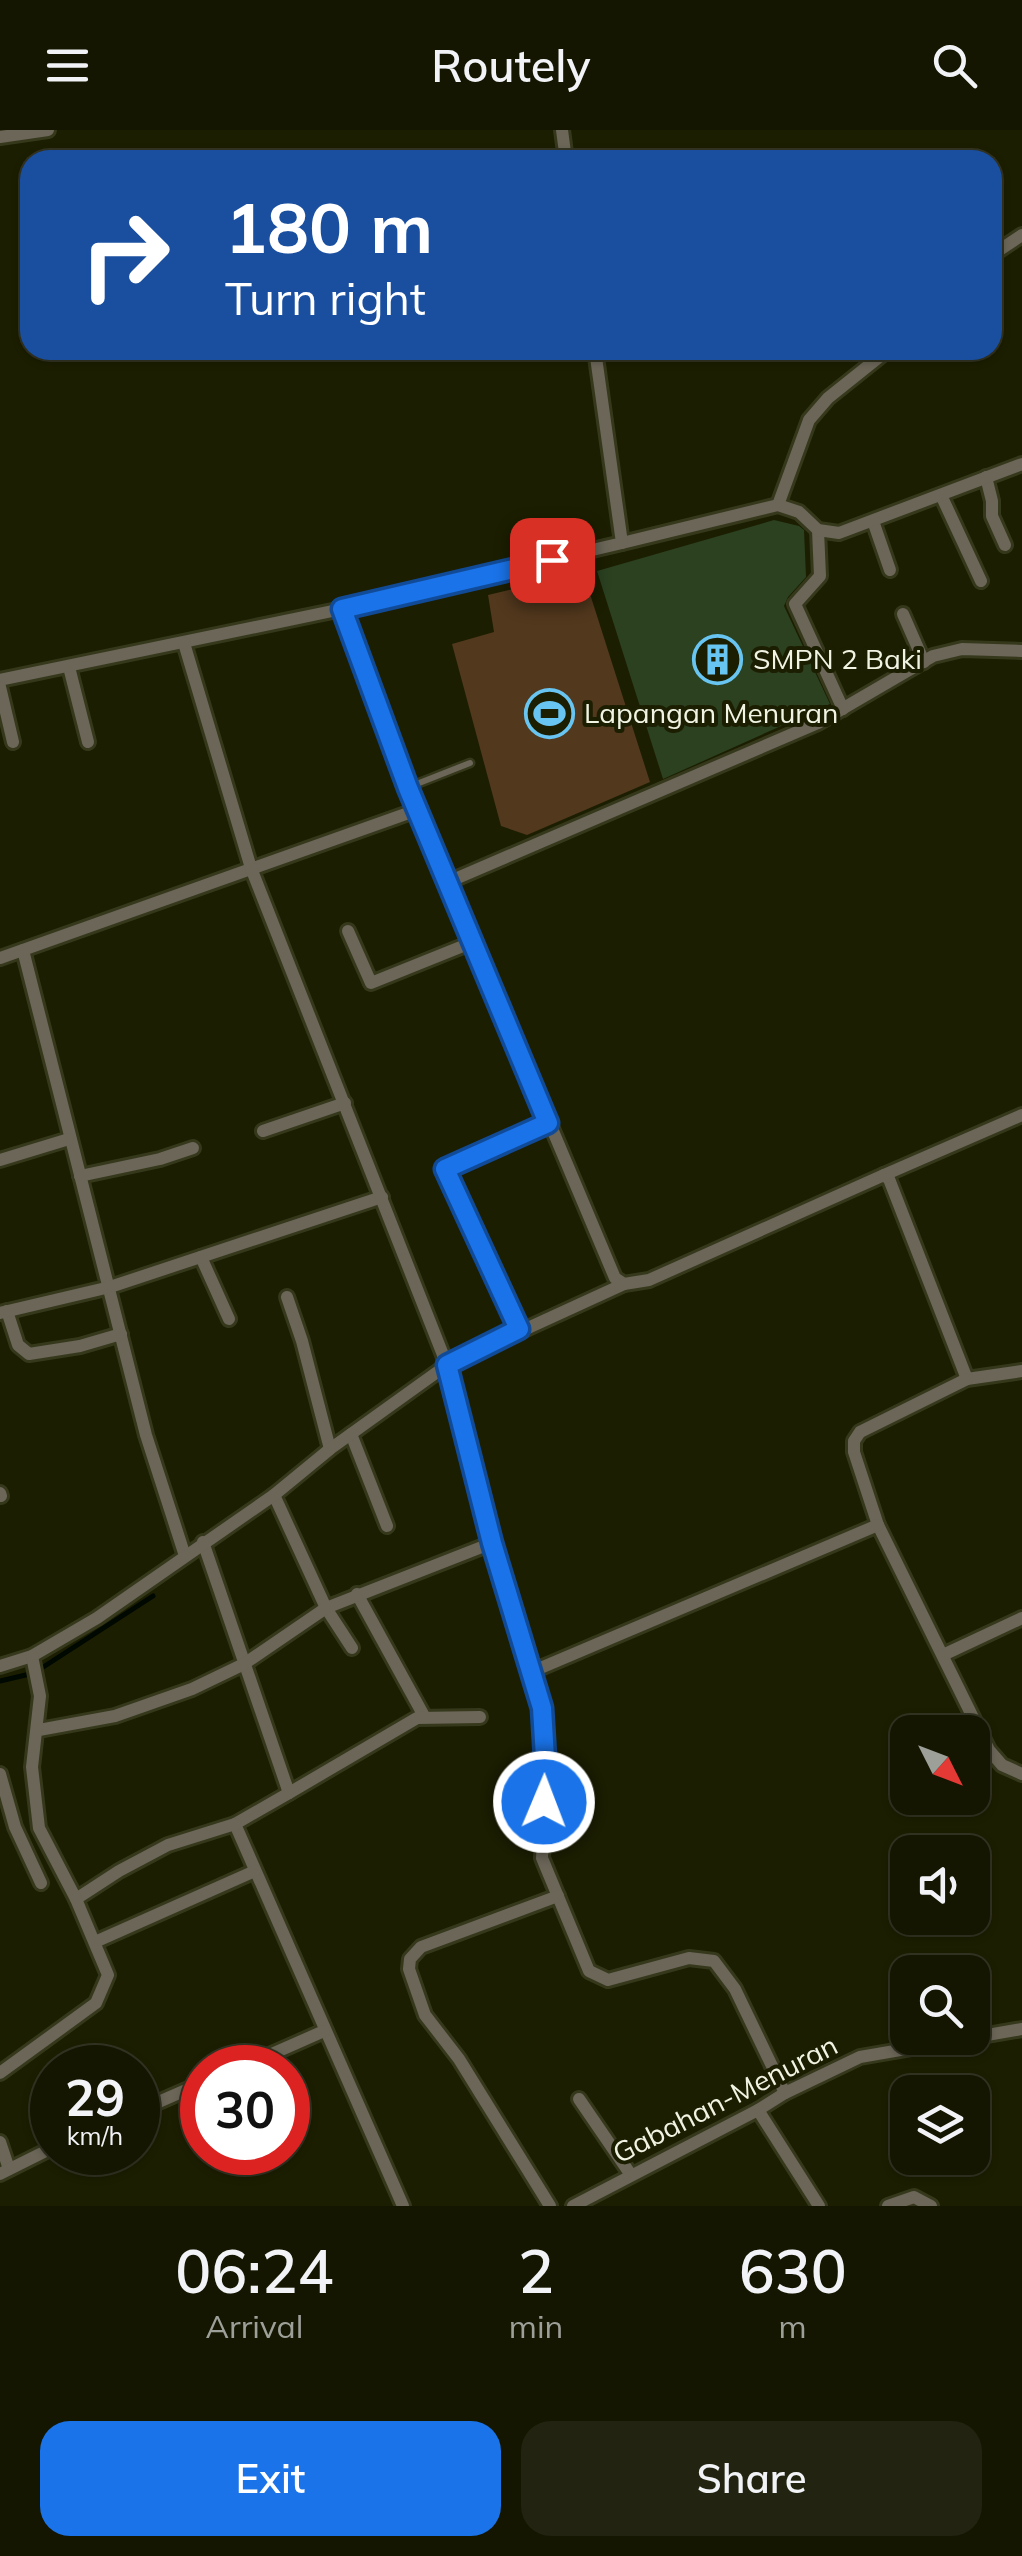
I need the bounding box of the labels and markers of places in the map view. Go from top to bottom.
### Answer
pin [510,518,595,603]
building icon: SMPN 2 Baki [692,633,744,685]
place label: SMPN 2 Baki [753,641,922,676]
sports icon: Lapangan Menuran [523,687,575,739]
place label: Lapangan Menuran [584,695,839,730]

